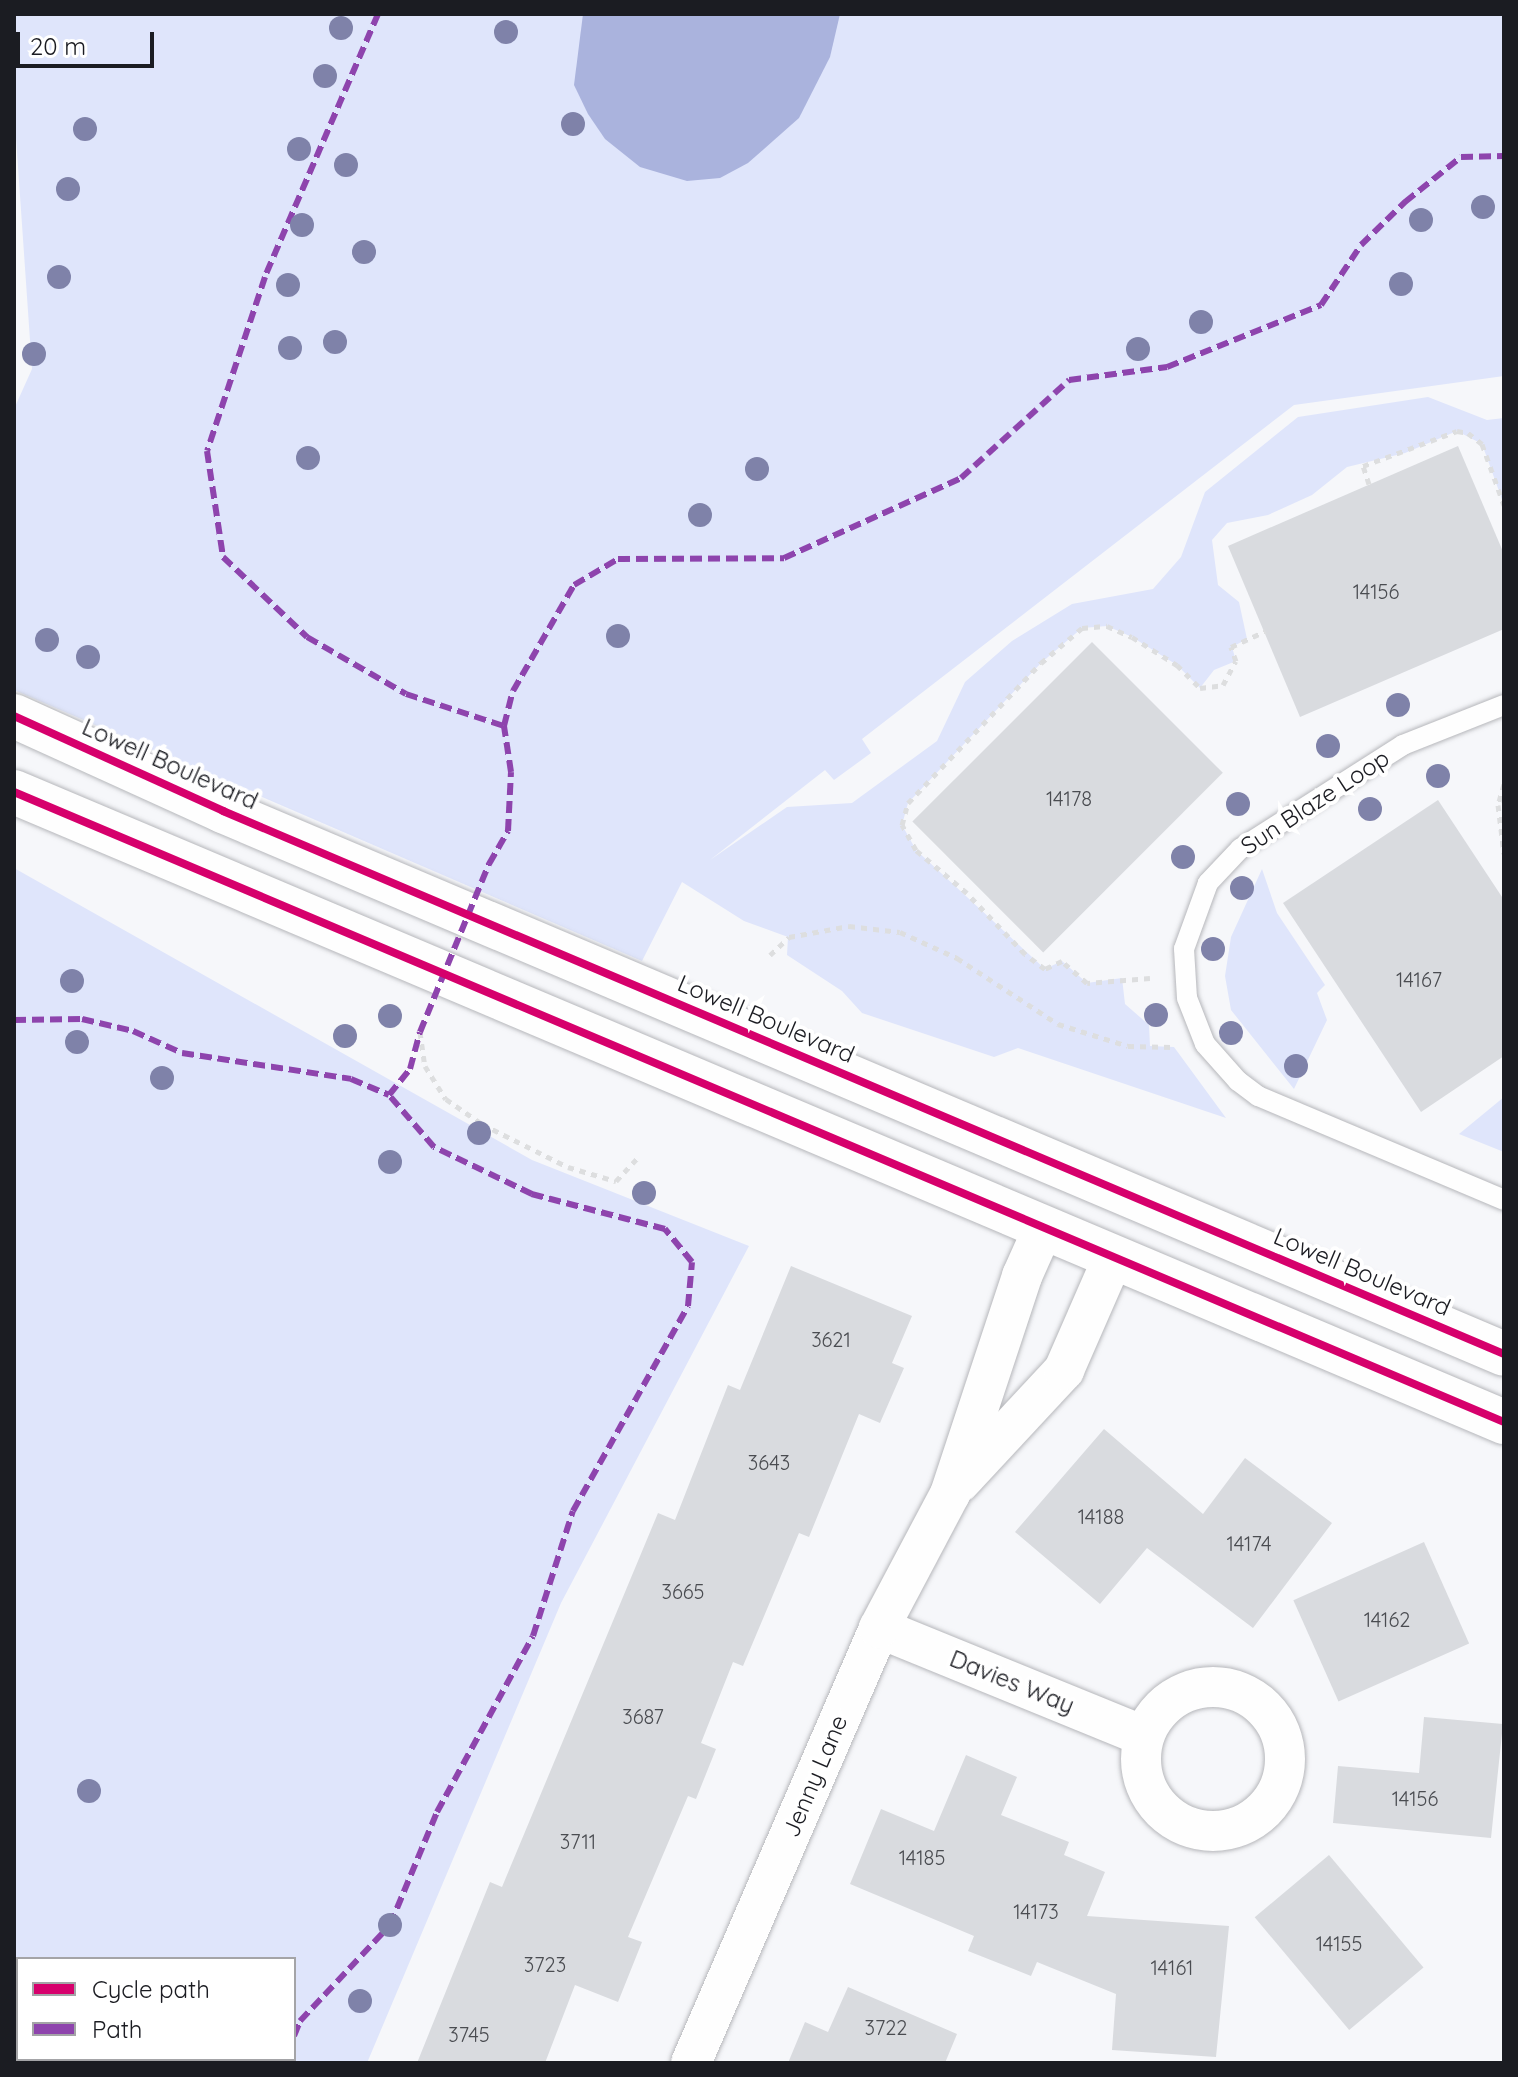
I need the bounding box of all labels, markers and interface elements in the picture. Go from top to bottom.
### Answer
scale bar [20,16,158,66]
text: 20 m [30,31,86,61]
house number: 14156 [1353,579,1399,603]
street label: Lowell Boulevard [78,712,262,816]
street label: Sun Blaze Loop [1236,743,1394,861]
house number: 14178 [1046,786,1092,810]
house number: 14167 [1396,967,1442,991]
street label: Lowell Boulevard [673,969,859,1069]
street label: Lowell Boulevard [1269,1222,1455,1322]
house number: 3621 [811,1327,851,1351]
house number: 3643 [748,1450,790,1474]
house number: 14188 [1078,1504,1124,1528]
house number: 14174 [1227,1531,1271,1555]
house number: 3665 [662,1579,704,1603]
house number: 14162 [1364,1607,1410,1631]
street label: Davies Way [945,1644,1079,1720]
house number: 3687 [622,1704,664,1728]
street label: Jenny Lane [776,1711,854,1841]
house number: 14156 [1392,1786,1438,1810]
house number: 3711 [560,1829,596,1853]
house number: 14185 [899,1845,945,1869]
house number: 14173 [1013,1899,1059,1923]
house number: 14155 [1316,1931,1362,1955]
house number: 3723 [524,1952,566,1976]
house number: 14161 [1151,1955,1193,1979]
legend [16,1957,296,2061]
text: Cycle path [92,1974,210,2004]
text: Path [92,2014,143,2044]
house number: 3722 [865,2015,907,2039]
house number: 3745 [448,2022,490,2046]

